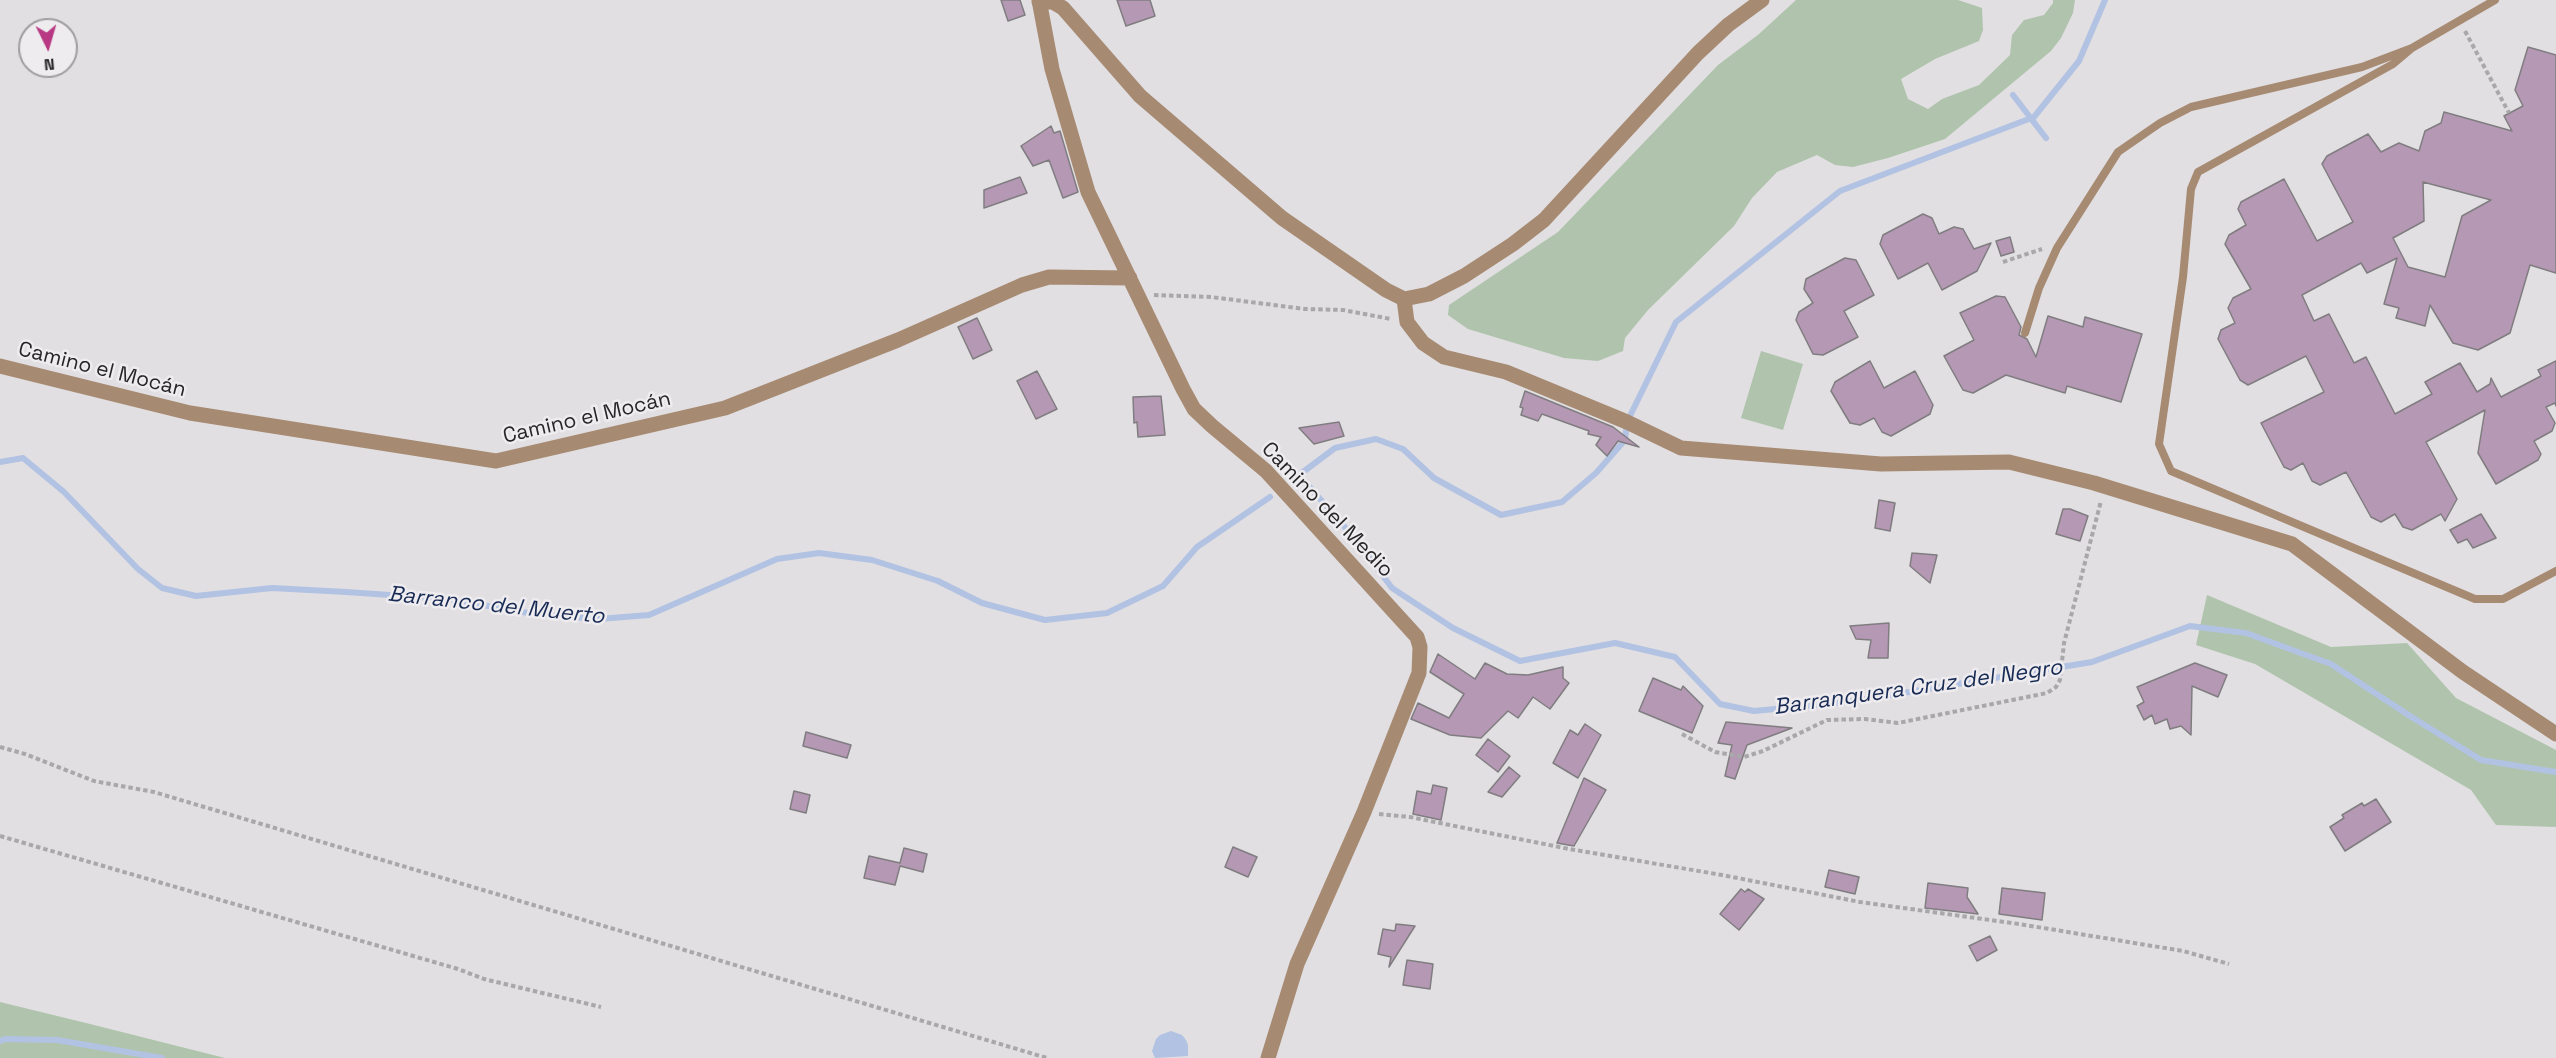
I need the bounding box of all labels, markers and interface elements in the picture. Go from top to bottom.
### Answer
north arrow [18,18,78,78]
text: N [43,54,56,75]
street label: Camino el Mocán [16,337,188,403]
street label: Camino el Mocán [501,386,673,450]
street label: Camino del Medio [1256,437,1398,583]
water label: Barranco del Muerto [387,582,605,630]
water label: Barranquera Cruz del Negro [1772,655,2064,721]

